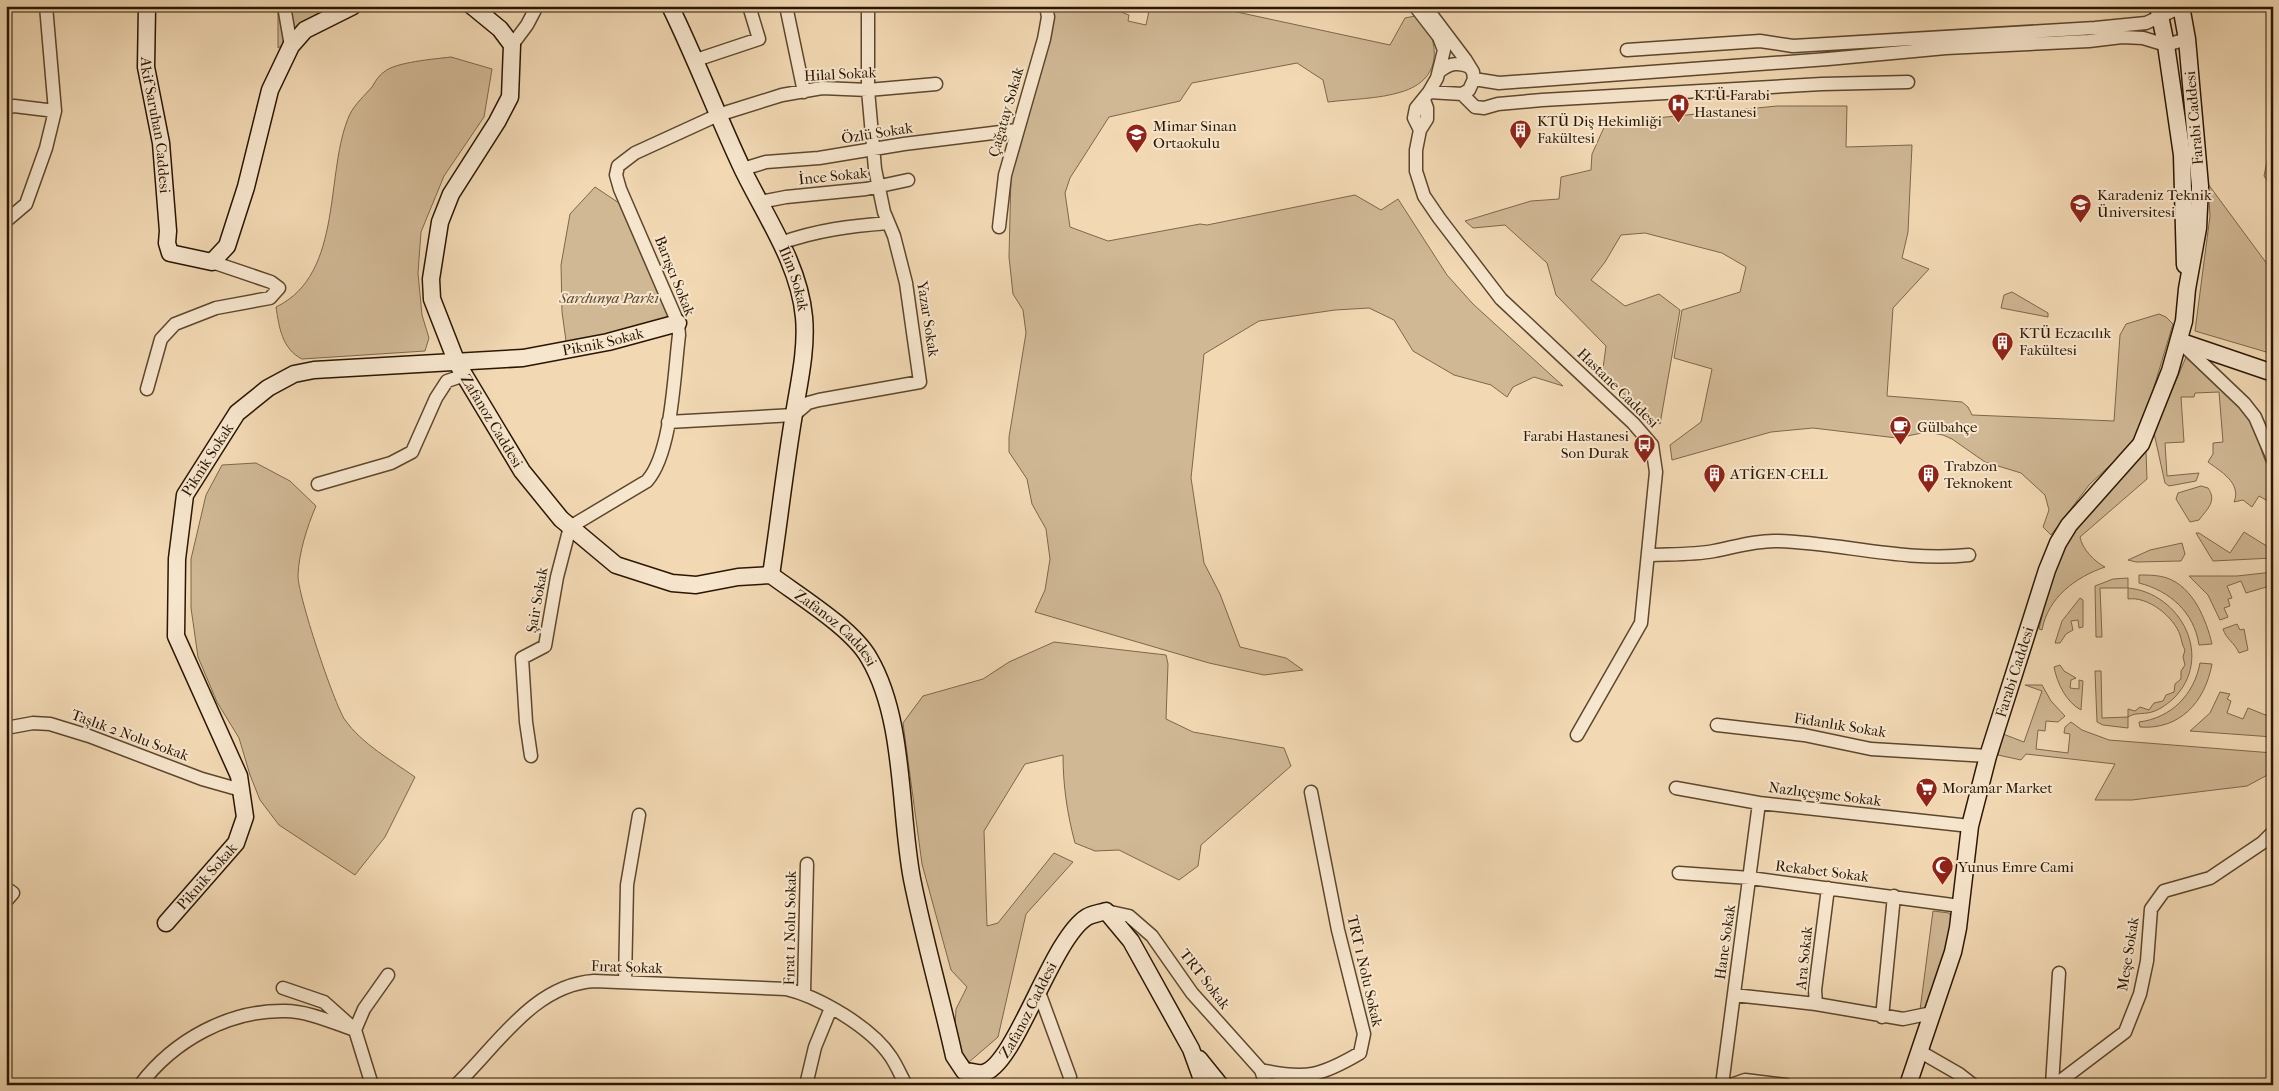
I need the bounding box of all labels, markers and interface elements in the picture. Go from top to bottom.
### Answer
street label: Akif Saruhan Caddesi [137,56,174,195]
street label: Hilal Sokak [803,63,877,85]
street label: Çağatay Sokak [985,65,1028,159]
street label: Farabi Caddesi [2181,70,2207,166]
place label: KTÜ Farabi Hastanesi [1694,86,1770,121]
hospital icon: KTÜ Farabi Hastanesi [1666,92,1690,123]
place label: KTÜ Diş Hekimliği Fakültesi [1537,112,1662,147]
place label: Mimar Sinan Ortaokulu [1153,117,1237,152]
street label: Özlü Sokak [840,118,914,148]
building icon: KTÜ Diş Hekimliği Fakültesi [1509,118,1533,149]
school or university icon: Mimar Sinan Ortaokulu [1125,123,1149,154]
street label: İnce Sokak [798,163,869,189]
place label: Karadeniz Teknik Üniversitesi [2097,186,2212,221]
school or university icon: Karadeniz Teknik Üniversitesi [2069,192,2093,223]
street label: Barışcı Sokak [651,233,699,319]
street label: İlim Sokak [775,243,812,313]
street label: Yazar Sokak [913,279,943,359]
park label: Sardunya Parkı [558,289,659,307]
street label: Piknik Sokak [561,324,646,359]
place label: KTÜ Eczacılık Fakültesi [2019,324,2111,359]
building icon: KTÜ Eczacılık Fakültesi [1991,330,2015,361]
street label: Hastane Caddesi [1573,344,1663,432]
street label: Zafanoz Caddesi [457,371,527,471]
cafe icon: Gülbahçe [1889,415,1913,446]
place label: Gülbahçe [1917,418,1978,436]
street label: Piknik Sokak [178,420,237,500]
place label: Farabi Hastanesi Son Durak [1523,427,1630,462]
bus stop icon: Farabi Hastanesi Son Durak [1633,433,1657,464]
place label: Trabzon Teknokent [1944,457,2014,492]
building icon: ATİGEN-CELL [1702,462,1726,493]
building icon: Trabzon Teknokent [1916,463,1940,494]
place label: ATİGEN-CELL [1729,465,1828,483]
street label: Şair Sokak [522,566,552,634]
street label: Zafanoz Caddesi [791,586,881,670]
street label: Farabi Caddesi [1992,624,2038,720]
street label: Taşlık 2 Nolu Sokak [69,705,191,765]
street label: Fidanlık Sokak [1793,709,1888,741]
supermarket icon: Moramar Market [1914,776,1938,807]
street label: Nazlıçeşme Sokak [1768,778,1883,810]
place label: Moramar Market [1942,779,2053,797]
street label: Piknik Sokak [173,839,241,913]
mosque icon: Yunus Emre Cami [1930,855,1954,886]
street label: Rekabet Sokak [1774,856,1870,886]
place label: Yunus Emre Cami [1957,858,2075,876]
street label: Fırat 1 Nolu Sokak [780,870,800,986]
street label: Hane Sokak [1711,903,1739,981]
street label: TRT 1 Nolu Sokak [1343,913,1387,1029]
street label: Meşe Sokak [2113,915,2143,992]
street label: Ara Sokak [1792,925,1816,992]
street label: TRT Sokak [1176,945,1234,1013]
street label: Fırat Sokak [591,957,664,977]
street label: Zafanoz Caddesi [995,958,1061,1062]

